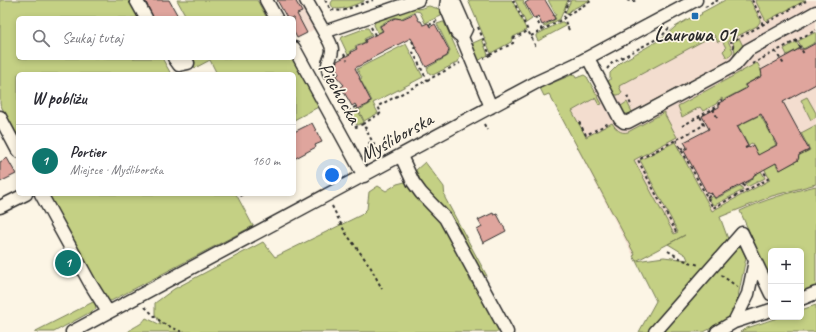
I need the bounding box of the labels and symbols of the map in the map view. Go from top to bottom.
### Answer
marker: Laurowa 01 [690,11,700,21]
place label: Laurowa 01 [654,22,738,47]
street label: Piechocka [313,58,368,129]
street label: Myśliborska [355,106,439,167]
your location [322,165,342,185]
pin: 1 [55,248,81,278]

